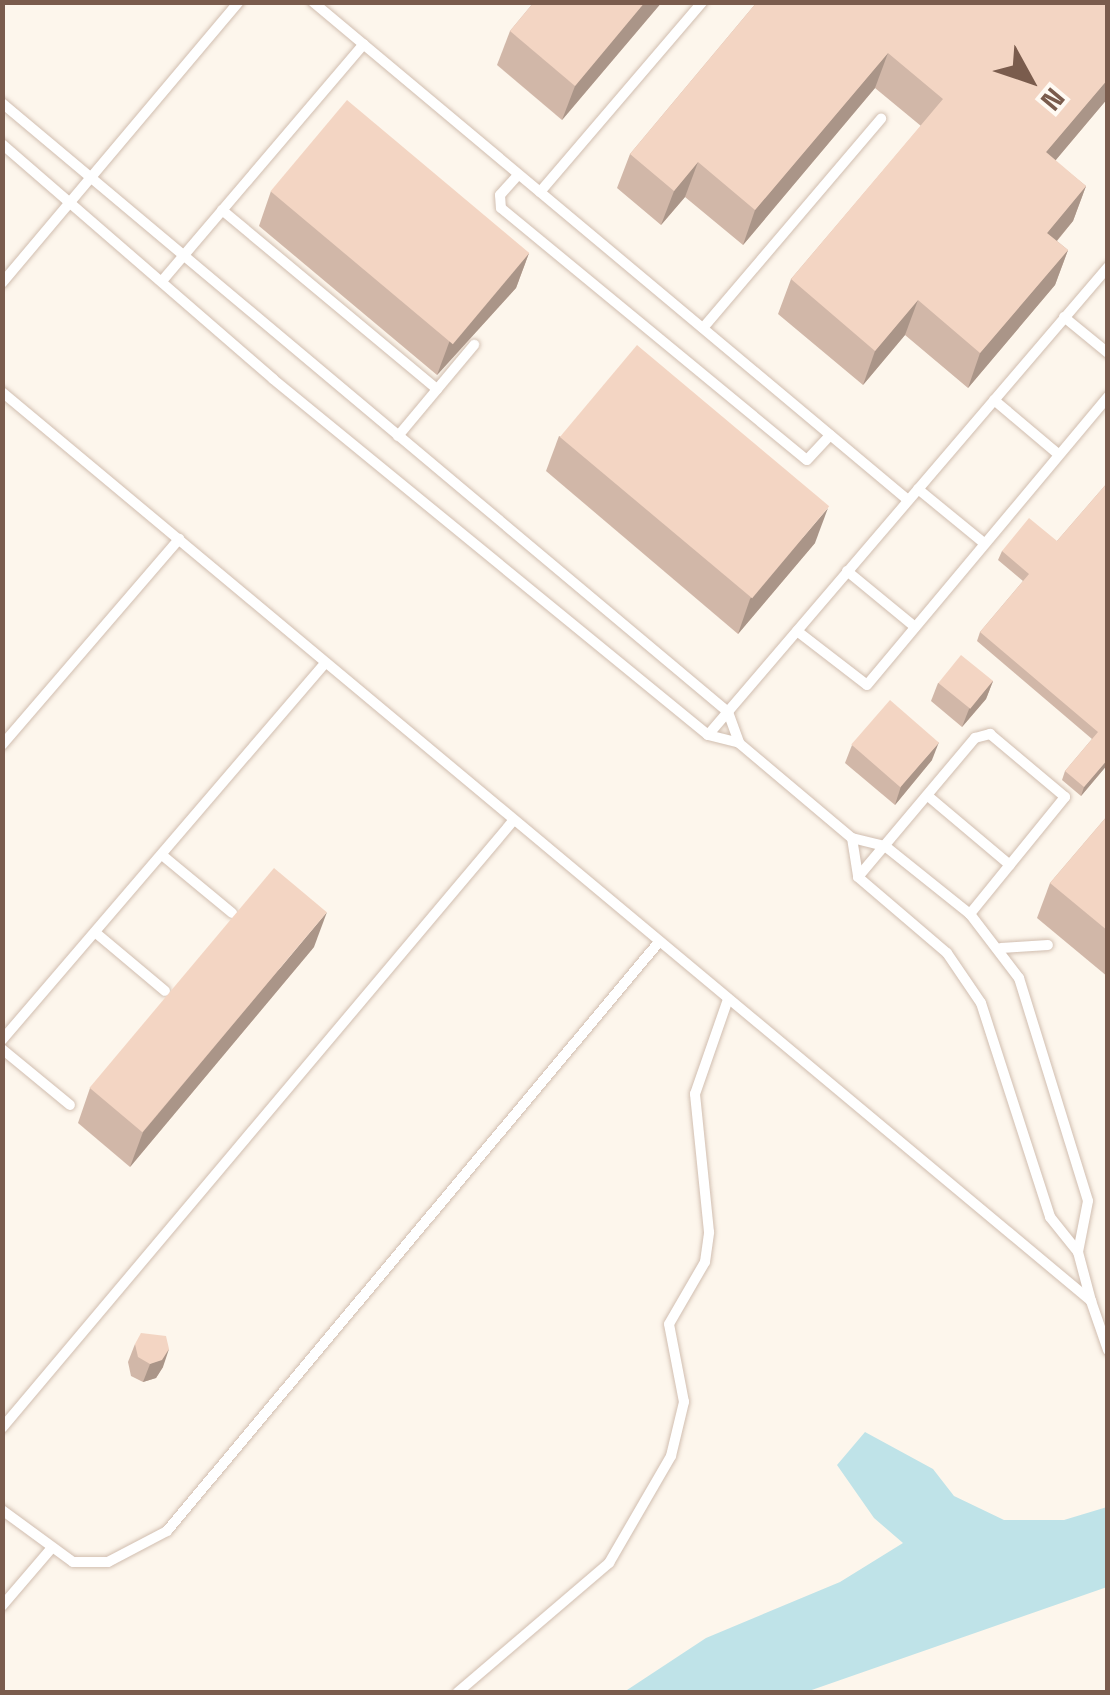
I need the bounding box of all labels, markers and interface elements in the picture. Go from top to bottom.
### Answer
north arrow [980,30,1080,130]
text: N [1033,81,1073,118]

